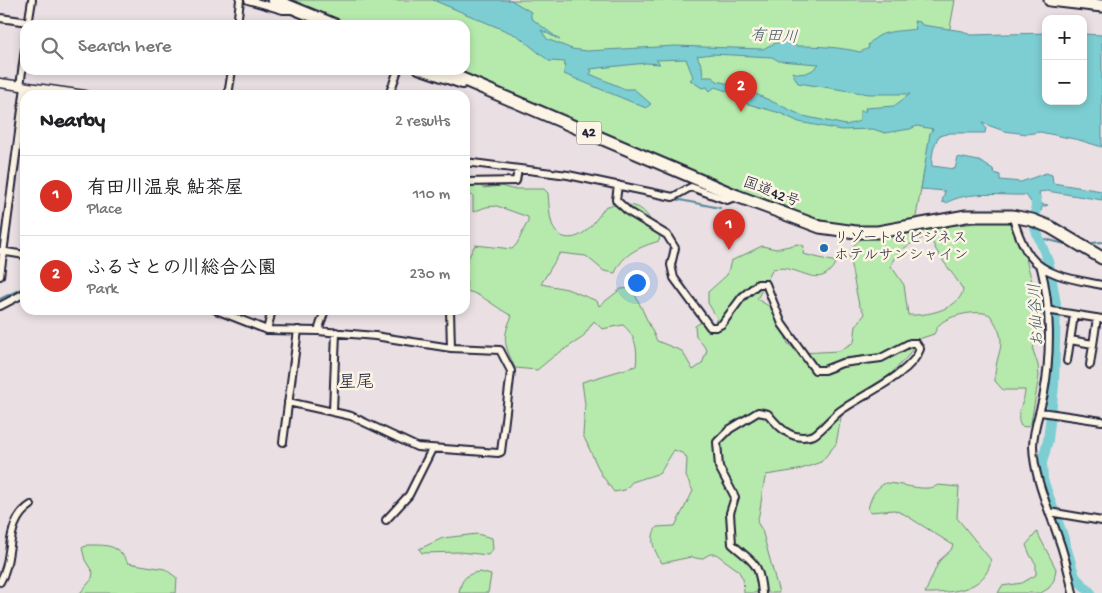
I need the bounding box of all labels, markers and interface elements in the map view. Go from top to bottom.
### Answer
map controls [1042,15,1087,105]
button: + [1042,15,1087,60]
search box [20,20,470,75]
water label: 有田川 [750,25,799,49]
icon: search [38,34,66,62]
text: Search here [78,36,172,59]
button: − [1042,60,1087,105]
pin: 2 [725,71,757,112]
text: Nearby [40,110,105,135]
text: 2 results [395,113,450,132]
road number: 42 [576,122,602,144]
street label: 国道42号 [740,174,802,212]
text: 有田川温泉 鮎茶屋 [87,178,244,201]
text: 1 [53,186,59,205]
text: 110 m [413,186,450,205]
text: Place [87,201,122,220]
pin: 1 [713,209,745,250]
place label: リゾート＆ビジネス ホテルサンシャイン [834,229,968,265]
marker: リゾート＆ビジネス ホテルサンシャイン [818,242,830,254]
text: ふるさとの川総合公園 [87,258,277,281]
text: 2 [52,266,60,285]
text: 230 m [410,266,450,285]
your location [624,270,650,296]
text: Park [87,281,118,300]
water label: お仙谷川 [1026,283,1049,348]
district label: 星尾 [338,373,374,394]

